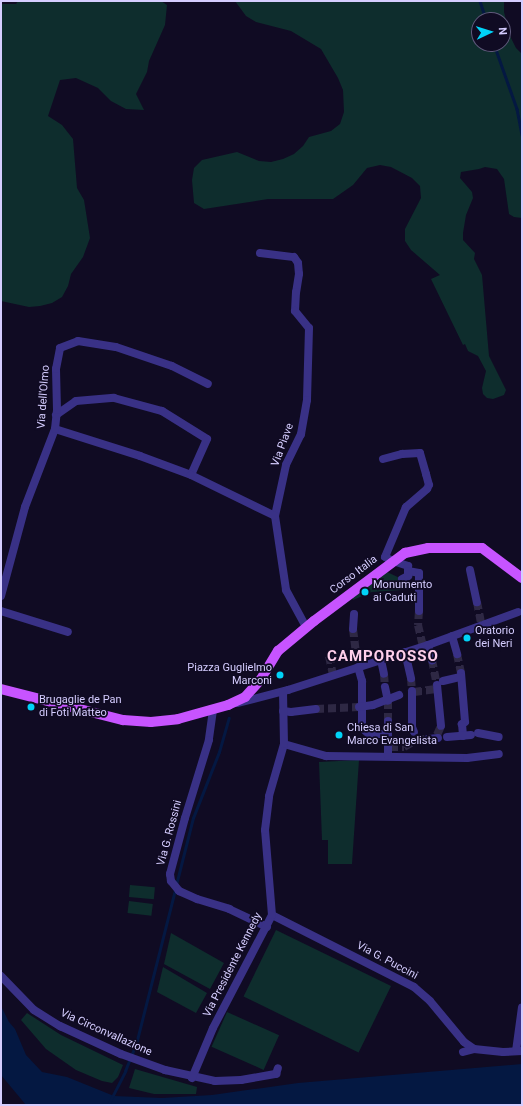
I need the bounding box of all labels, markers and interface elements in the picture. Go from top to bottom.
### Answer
north arrow [471,12,511,52]
text: N [496,27,509,36]
street label: Via dell'Olmo [35,365,53,429]
street label: Via Piave [269,422,297,468]
street label: Corso Italia [328,553,380,597]
place label: Monumento ai Caduti [373,579,432,605]
marker: Monumento ai Caduti [360,587,370,597]
place label: Oratorio dei Neri [475,625,515,651]
marker: Oratorio dei Neri [462,633,472,643]
district label: CAMPOROSSO [327,648,439,666]
place label: Piazza Guglielmo Marconi [187,662,272,688]
marker: Piazza Guglielmo Marconi [275,670,285,680]
place label: Brugaglie de Pan di Foti Matteo [39,694,122,720]
marker: Brugaglie de Pan di Foti Matteo [26,702,36,712]
place label: Chiesa di San Marco Evangelista [347,722,437,748]
marker: Chiesa di San Marco Evangelista [334,730,344,740]
street label: Via G. Rossini [155,799,185,867]
street label: Via Presidente Kennedy [201,911,265,1019]
street label: Via G. Puccini [354,939,420,983]
street label: Via Circonvallazione [58,1007,154,1059]

